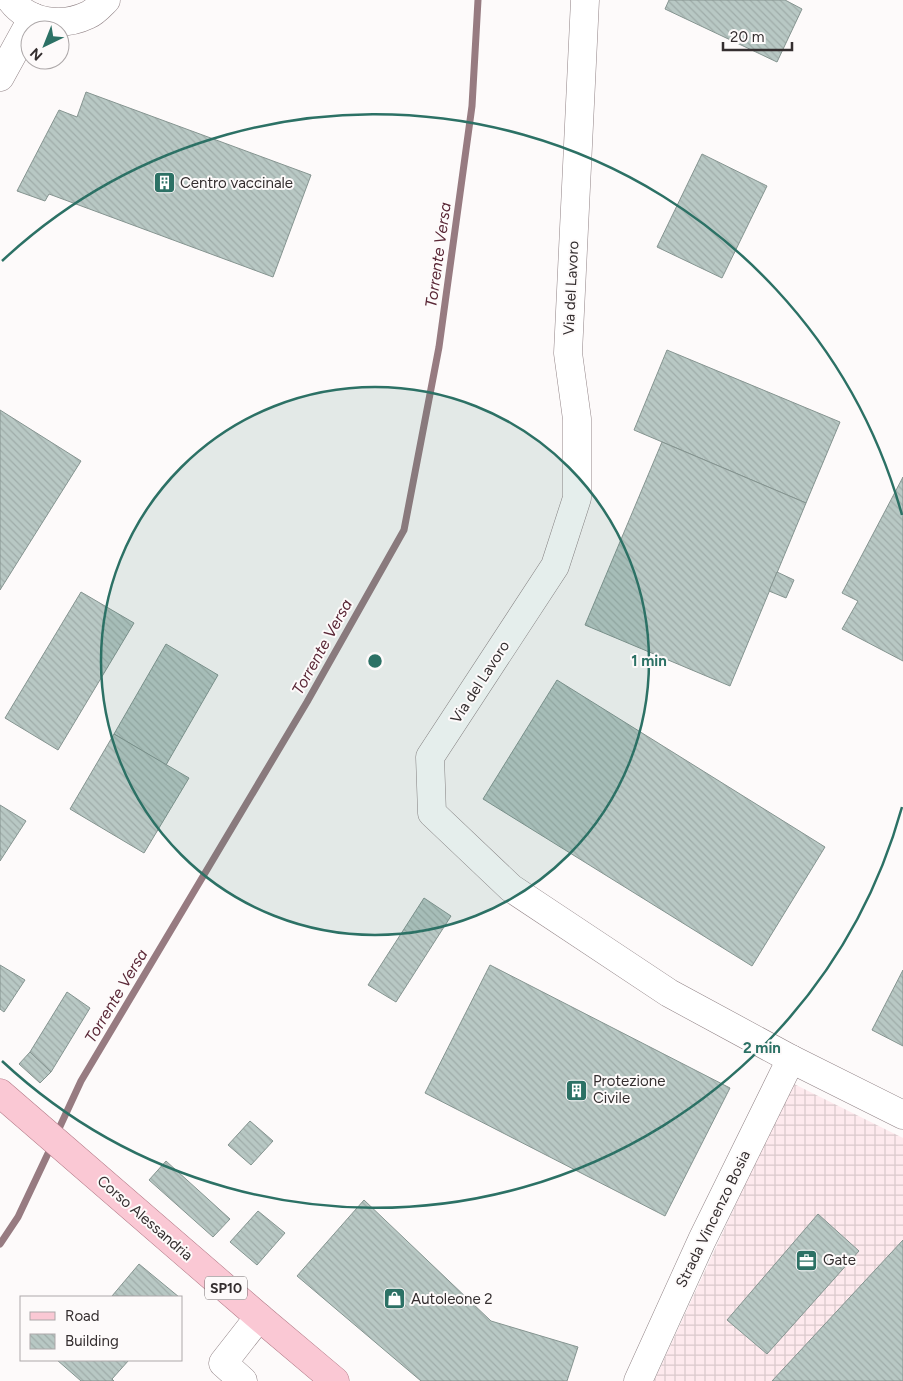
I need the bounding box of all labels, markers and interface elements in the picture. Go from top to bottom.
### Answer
north arrow [20,20,70,70]
scale bar [723,20,792,52]
text: 20 m [730,28,764,46]
text: N [27,44,46,64]
building icon: Centro vaccinale [152,171,176,195]
place label: Centro vaccinale [180,174,293,192]
water label: Torrente Versa [421,201,455,309]
street label: Via del Lavoro [560,240,582,336]
water label: Torrente Versa [288,596,356,698]
street label: Via del Lavoro [447,637,513,727]
centre of rings [366,652,384,670]
text: 1 min [631,652,667,670]
water label: Torrente Versa [81,946,151,1046]
text: 2 min [743,1039,781,1057]
place label: Protezione Civile [593,1072,665,1107]
building icon: Protezione Civile [565,1078,589,1102]
street label: Strada Vincenzo Bosia [672,1147,754,1291]
street label: Corso Alessandria [94,1172,196,1264]
office icon: Gate [795,1248,819,1272]
place label: Gate [823,1251,856,1269]
road number: SP10 [205,1276,247,1300]
shop icon: Autoleone 2 [383,1287,407,1311]
place label: Autoleone 2 [411,1290,493,1308]
legend [20,1296,182,1361]
text: Road [65,1307,100,1325]
text: Building [65,1332,119,1350]

